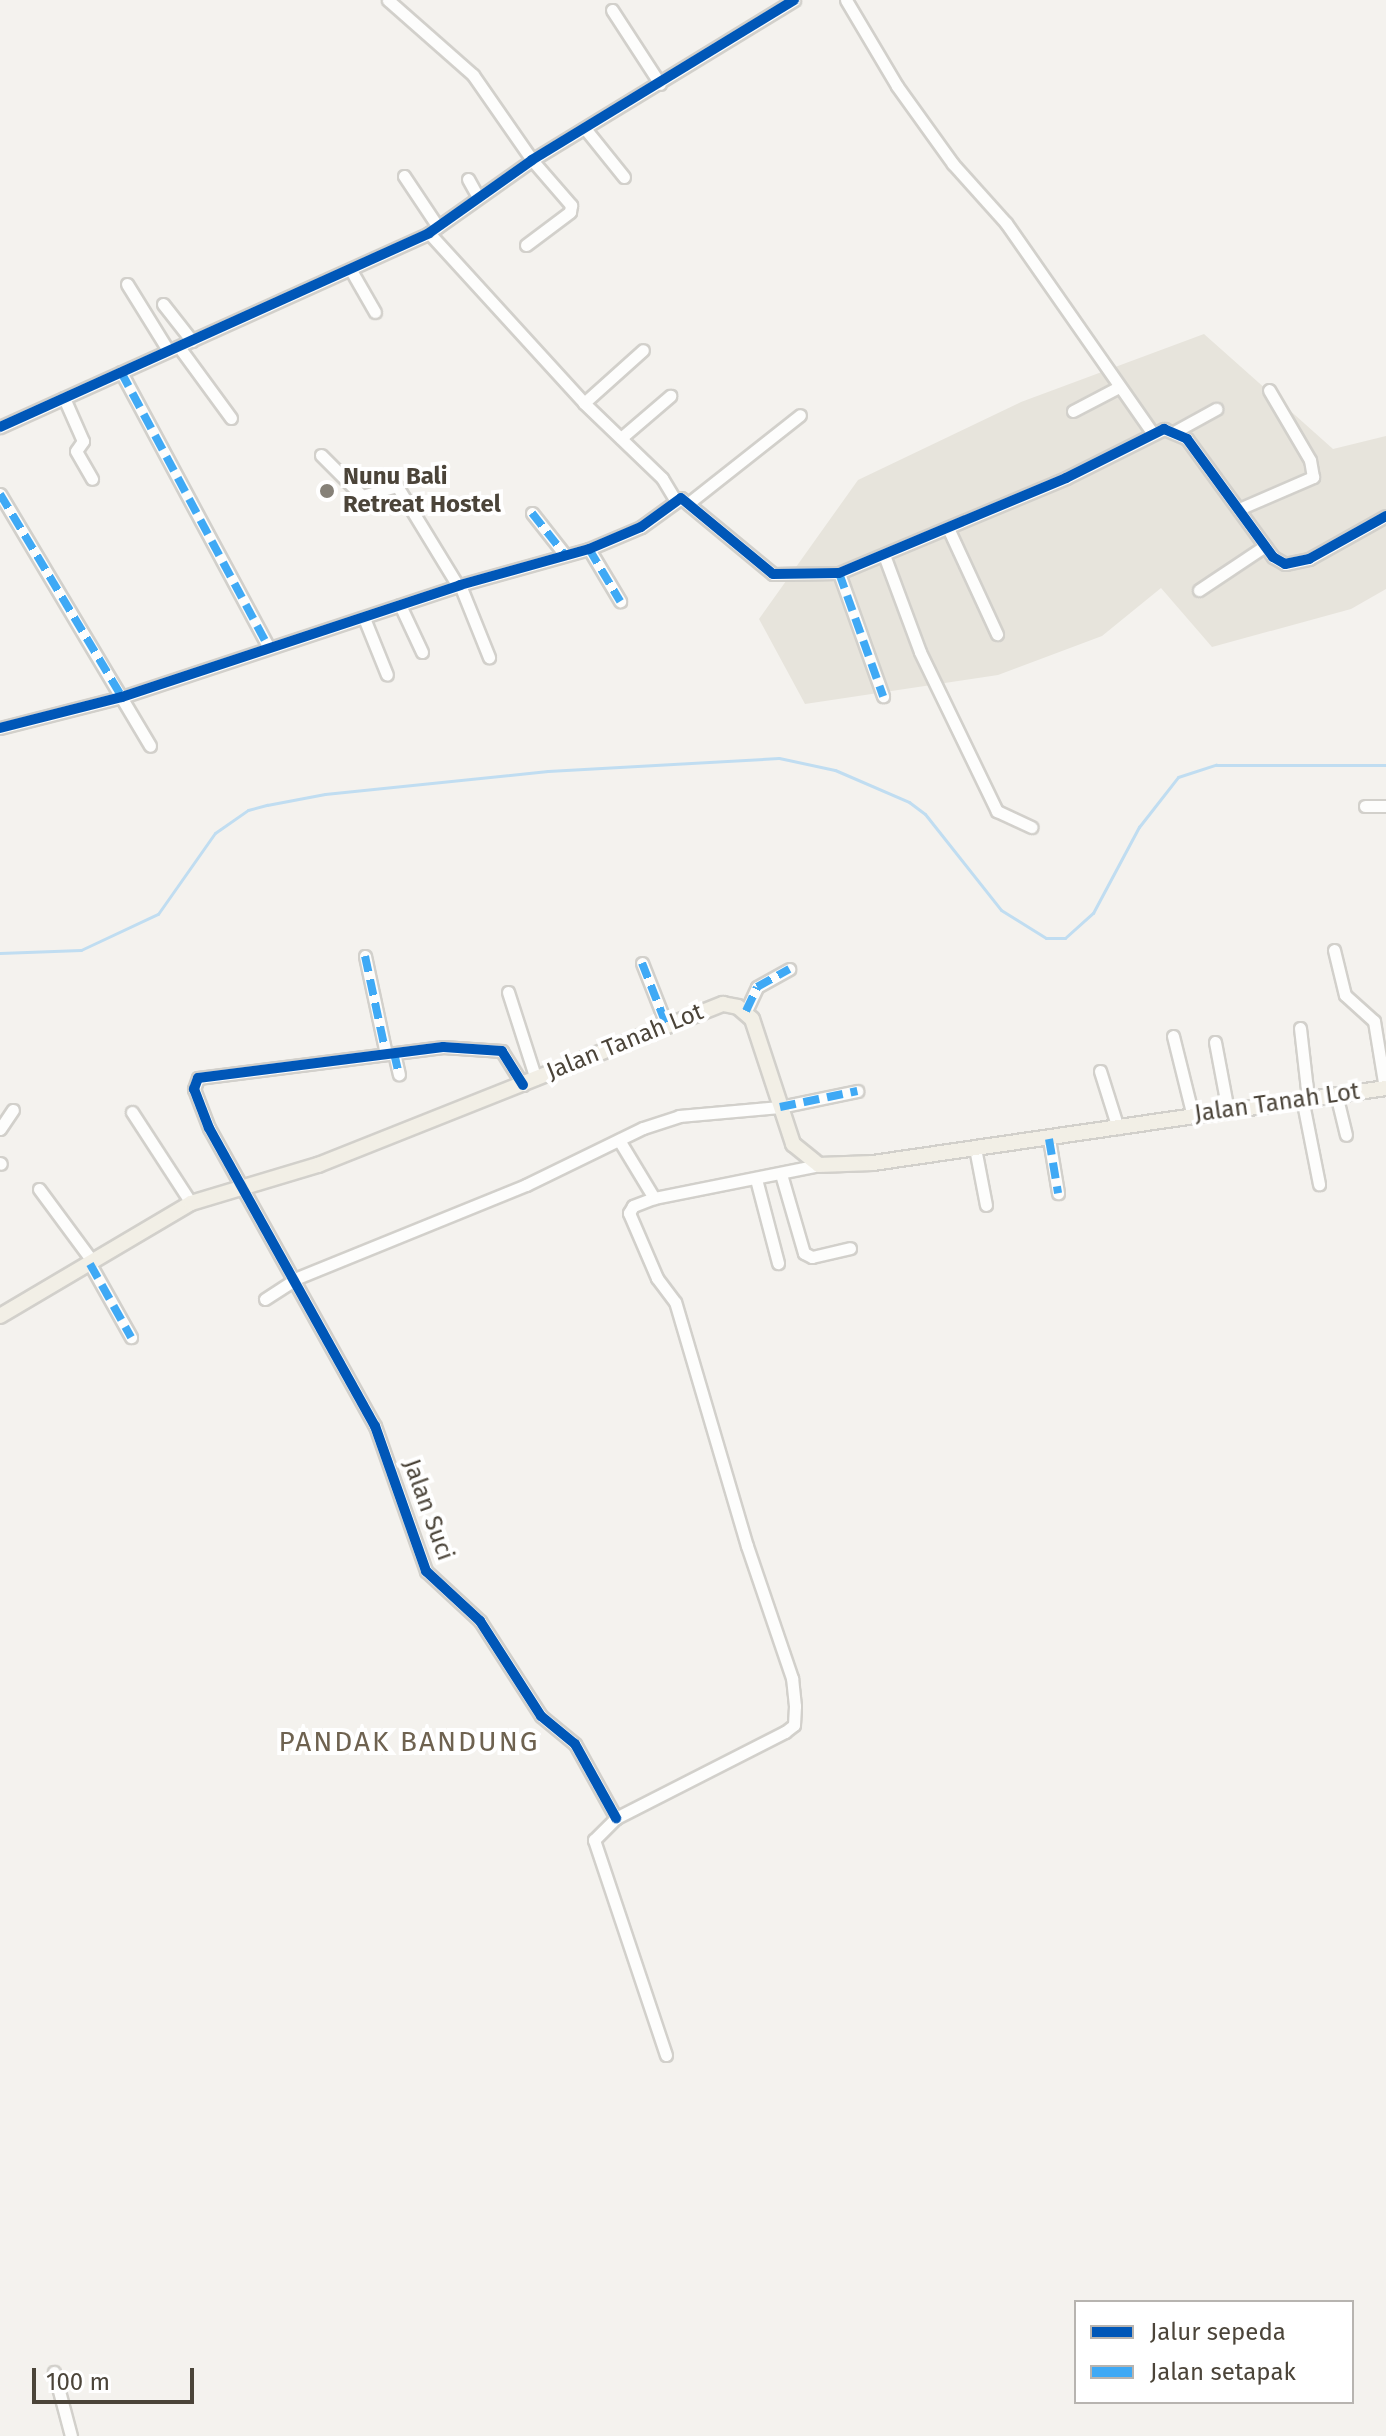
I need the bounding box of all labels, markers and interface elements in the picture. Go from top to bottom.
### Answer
place label: Nunu Bali Retreat Hostel [343,463,501,519]
marker: Nunu Bali Retreat Hostel [318,482,336,500]
street label: Jalan Tanah Lot [542,997,708,1087]
street label: Jalan Tanah Lot [1193,1077,1361,1129]
street label: Jalan Suci [396,1455,460,1565]
district label: PANDAK BANDUNG [279,1725,539,1759]
legend [1074,2300,1354,2404]
text: Jalur sepeda [1150,2318,1286,2346]
scale bar [36,2352,198,2402]
text: Jalan setapak [1150,2358,1296,2386]
text: 100 m [46,2368,110,2396]

